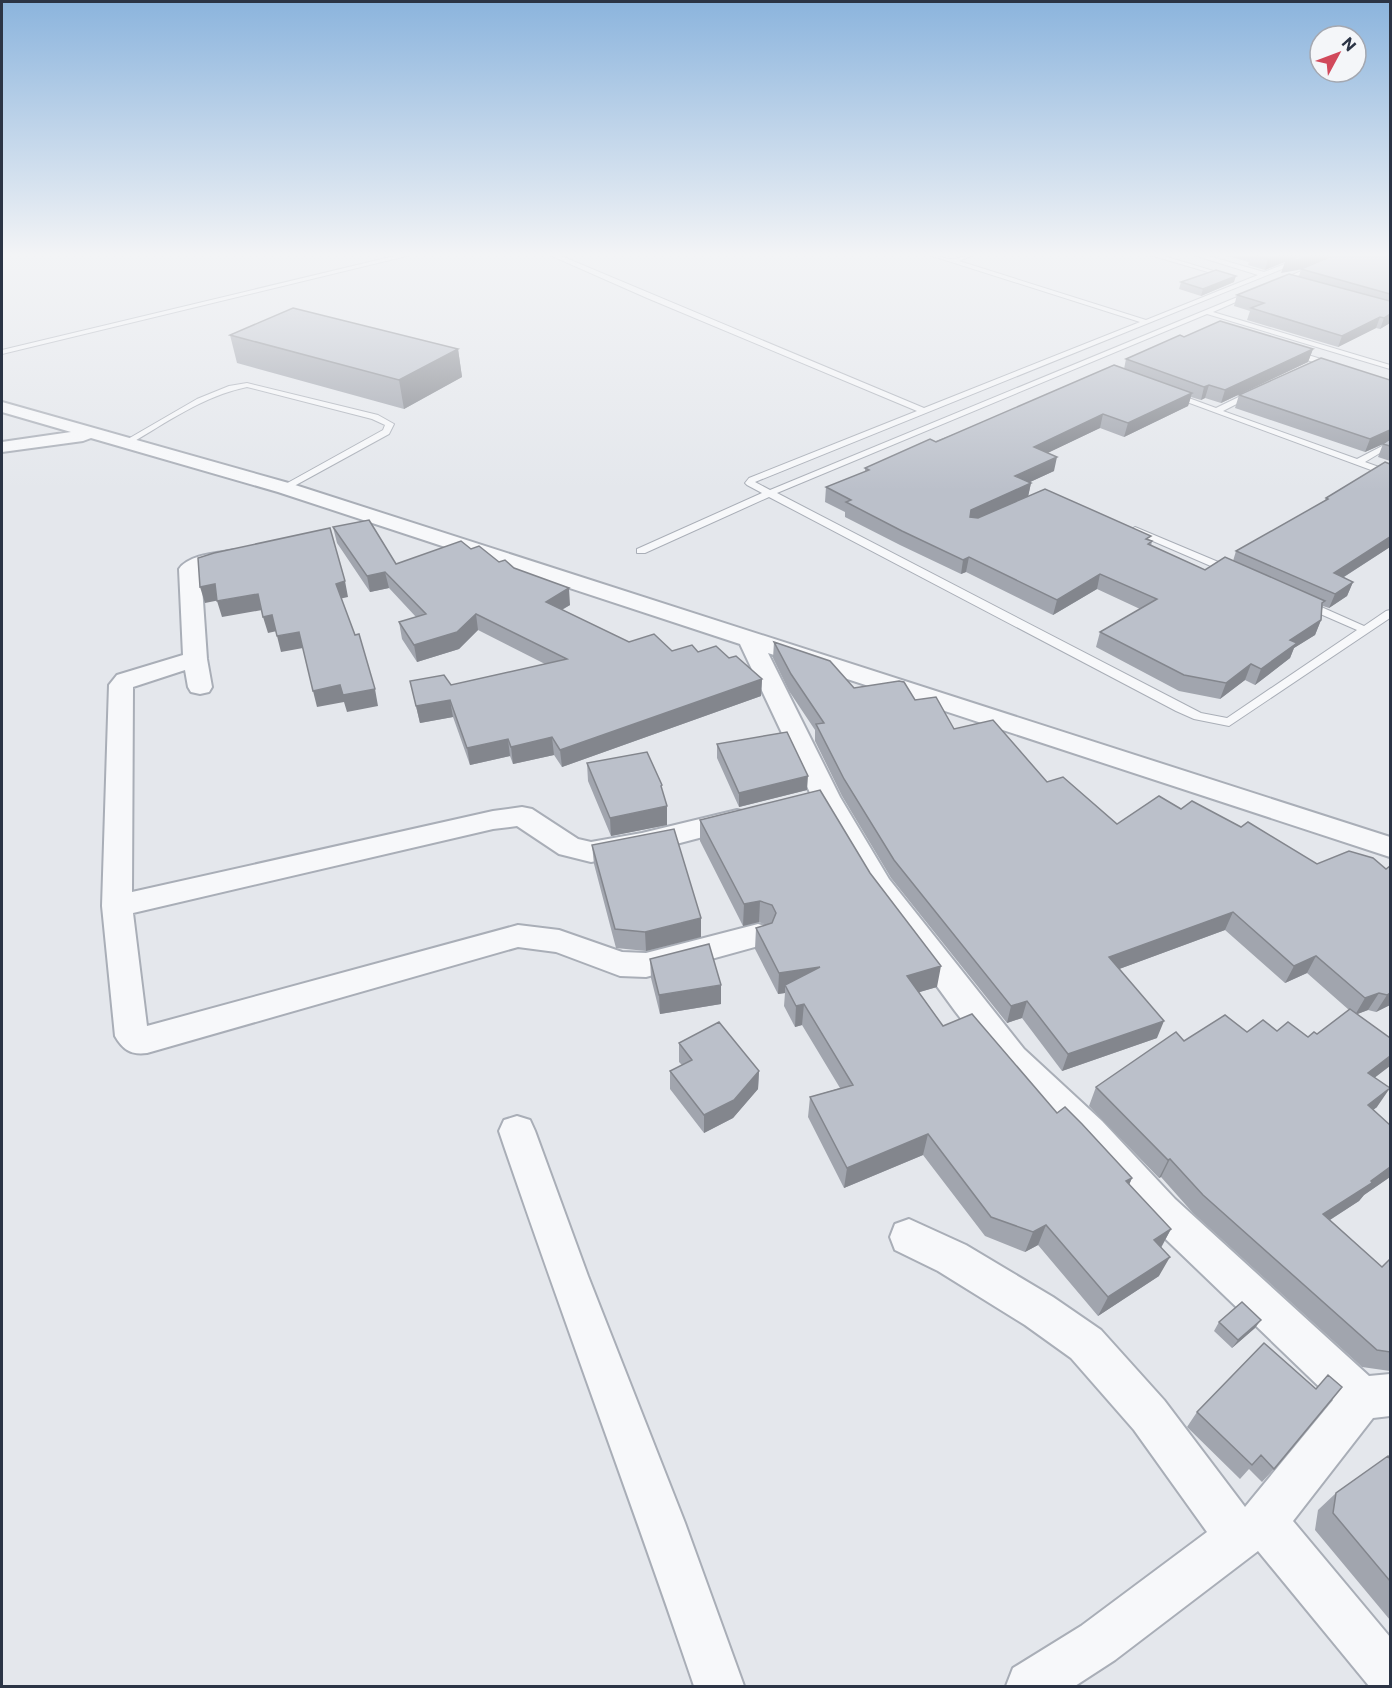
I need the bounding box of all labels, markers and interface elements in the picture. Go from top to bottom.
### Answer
north arrow [1308,24,1368,84]
text: N [1339,33,1361,55]

